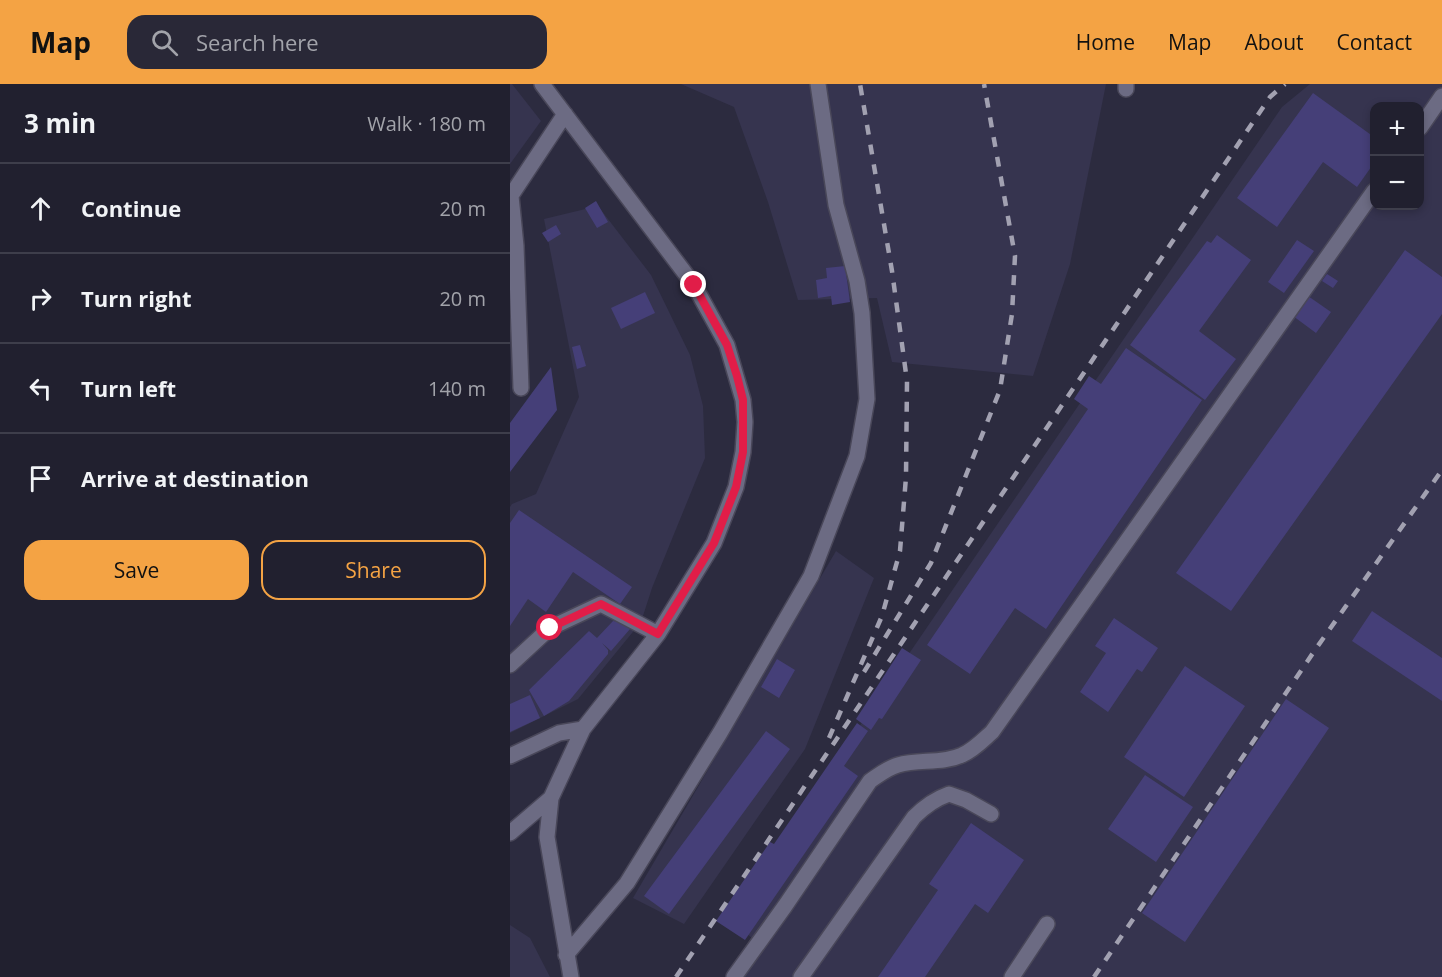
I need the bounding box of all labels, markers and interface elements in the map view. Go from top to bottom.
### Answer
search box [127,15,547,69]
text: Map [30,23,91,61]
icon: search [148,26,181,59]
text: Search here [196,27,319,57]
text: Home [1076,28,1135,56]
text: Map [1168,28,1211,56]
text: About [1244,28,1304,56]
text: Contact [1337,28,1412,56]
map controls [1370,102,1424,210]
button: + [1370,102,1424,156]
text: 3 min [24,105,96,141]
text: Walk · 180 m [367,110,486,137]
button: − [1370,156,1424,210]
icon: ahead [24,192,57,225]
text: Continue [81,193,181,223]
text: 20 m [439,195,486,222]
route end [680,271,706,297]
icon: right [24,282,57,315]
text: Turn right [81,283,192,313]
text: 20 m [439,285,486,312]
icon: left [24,372,57,405]
text: Turn left [81,373,176,403]
text: 140 m [428,375,486,402]
icon: arrive [24,462,57,495]
text: Arrive at destination [81,463,309,493]
button: Save [24,540,249,600]
button: Share [261,540,486,600]
route start [536,614,562,640]

